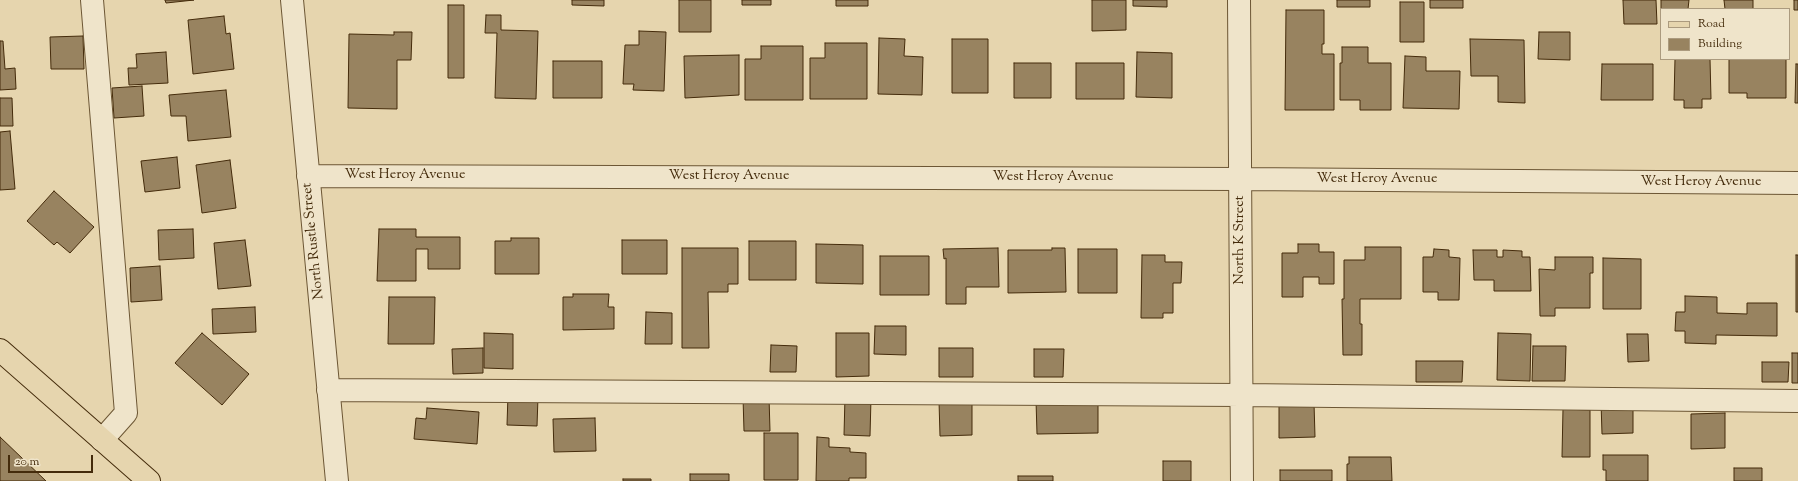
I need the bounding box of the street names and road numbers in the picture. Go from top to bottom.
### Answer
street label: West Heroy Avenue [345,168,465,184]
street label: West Heroy Avenue [669,169,789,185]
street label: West Heroy Avenue [993,170,1113,186]
street label: West Heroy Avenue [1317,172,1437,188]
street label: West Heroy Avenue [1641,175,1761,191]
street label: North Rustle Street [300,182,328,300]
street label: North K Street [1233,195,1249,285]

